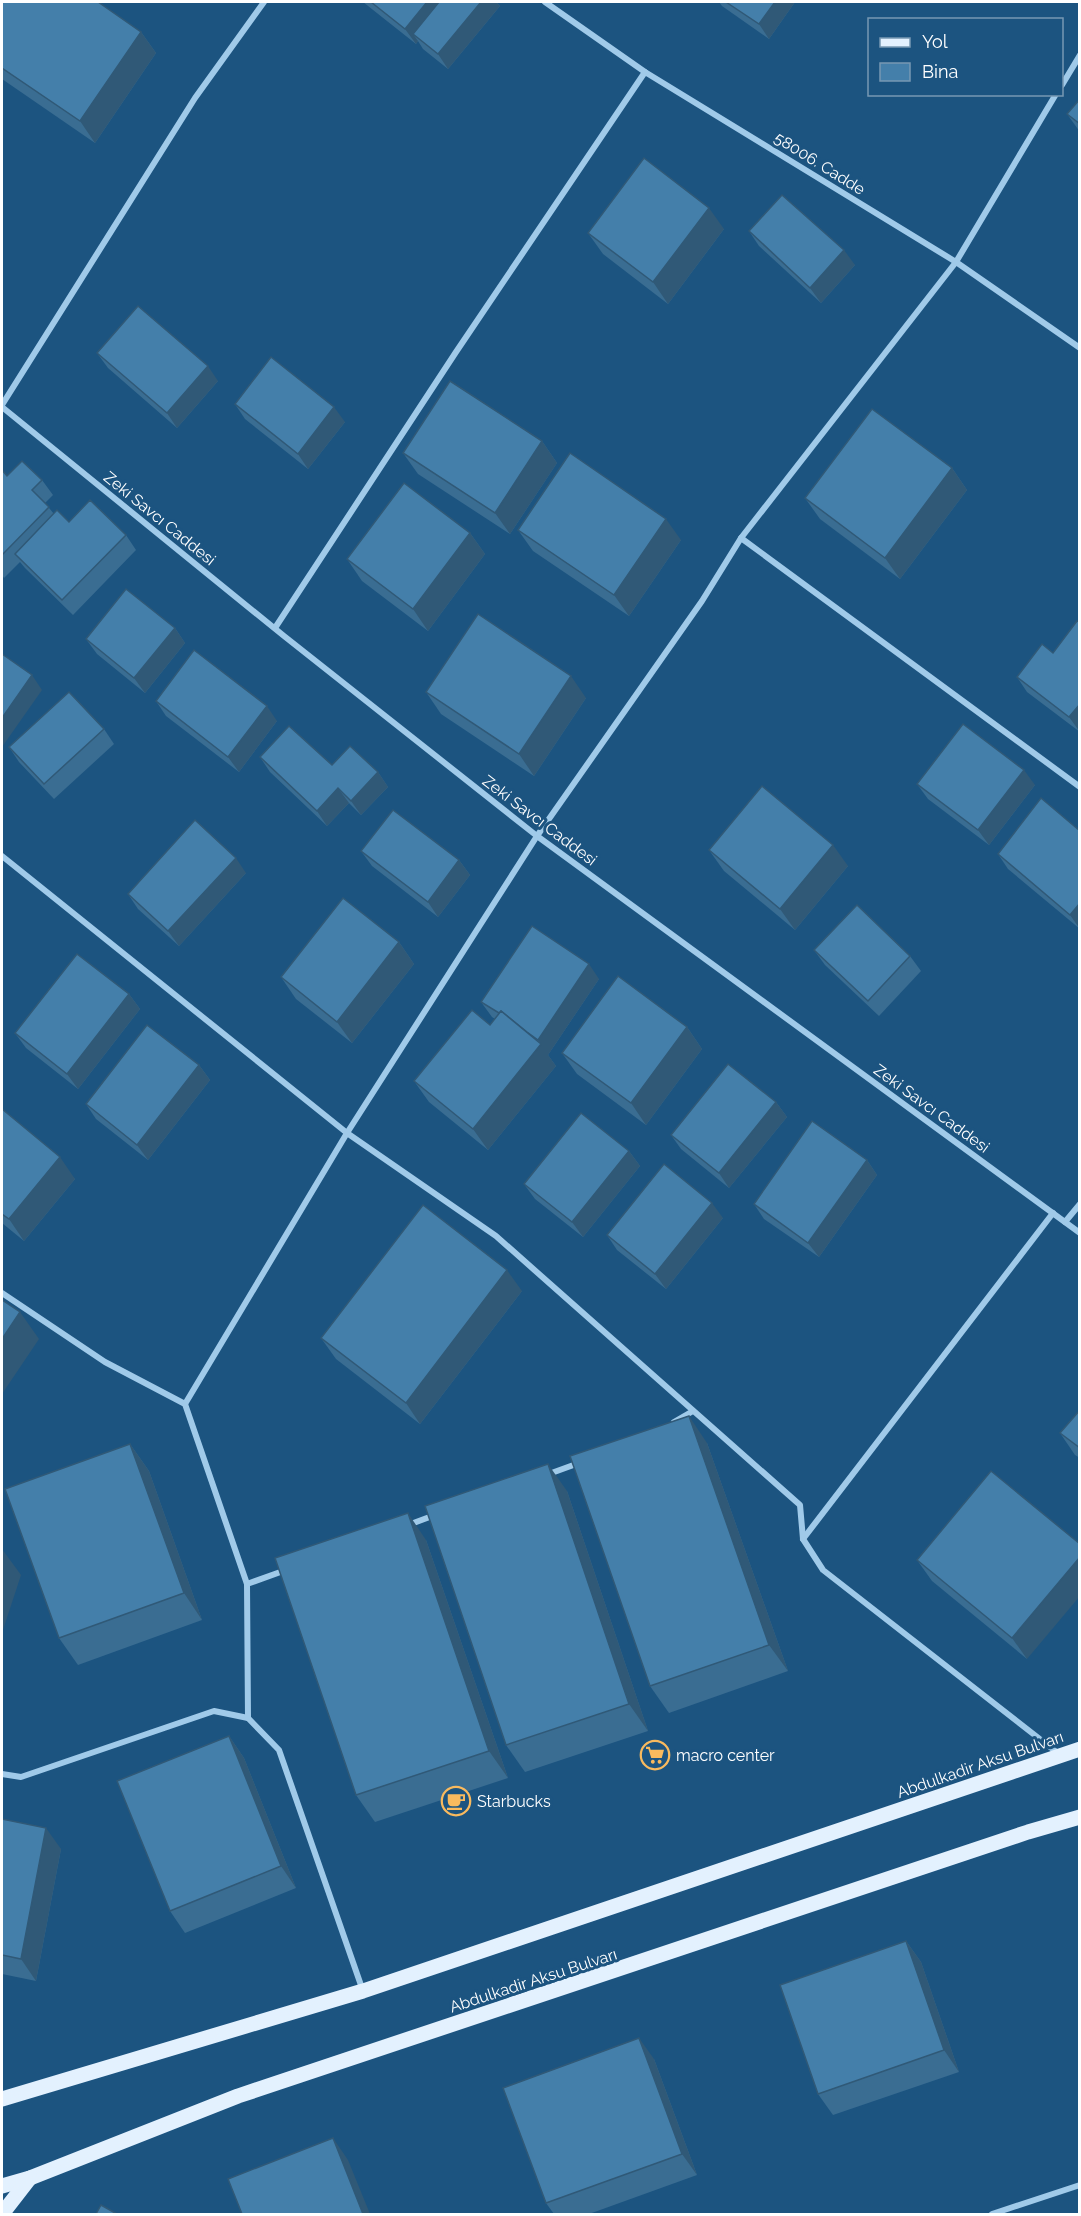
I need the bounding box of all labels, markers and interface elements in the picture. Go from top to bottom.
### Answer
legend [868,18,1063,96]
text: Yol [922,31,948,52]
text: Bina [922,61,958,82]
street label: 58006. Cadde [771,128,869,199]
street label: Zeki Savcı Caddesi [100,468,219,569]
street label: Zeki Savcı Caddesi [479,771,601,870]
street label: Zeki Savcı Caddesi [870,1060,993,1157]
street label: Abdulkadir Aksu Bulvarı [894,1727,1066,1802]
supermarket icon: macro center [639,1739,671,1771]
place label: macro center [676,1746,775,1765]
cafe icon: Starbucks [440,1785,472,1817]
place label: Starbucks [477,1792,551,1811]
street label: Abdulkadir Aksu Bulvarı [447,1944,619,2017]

